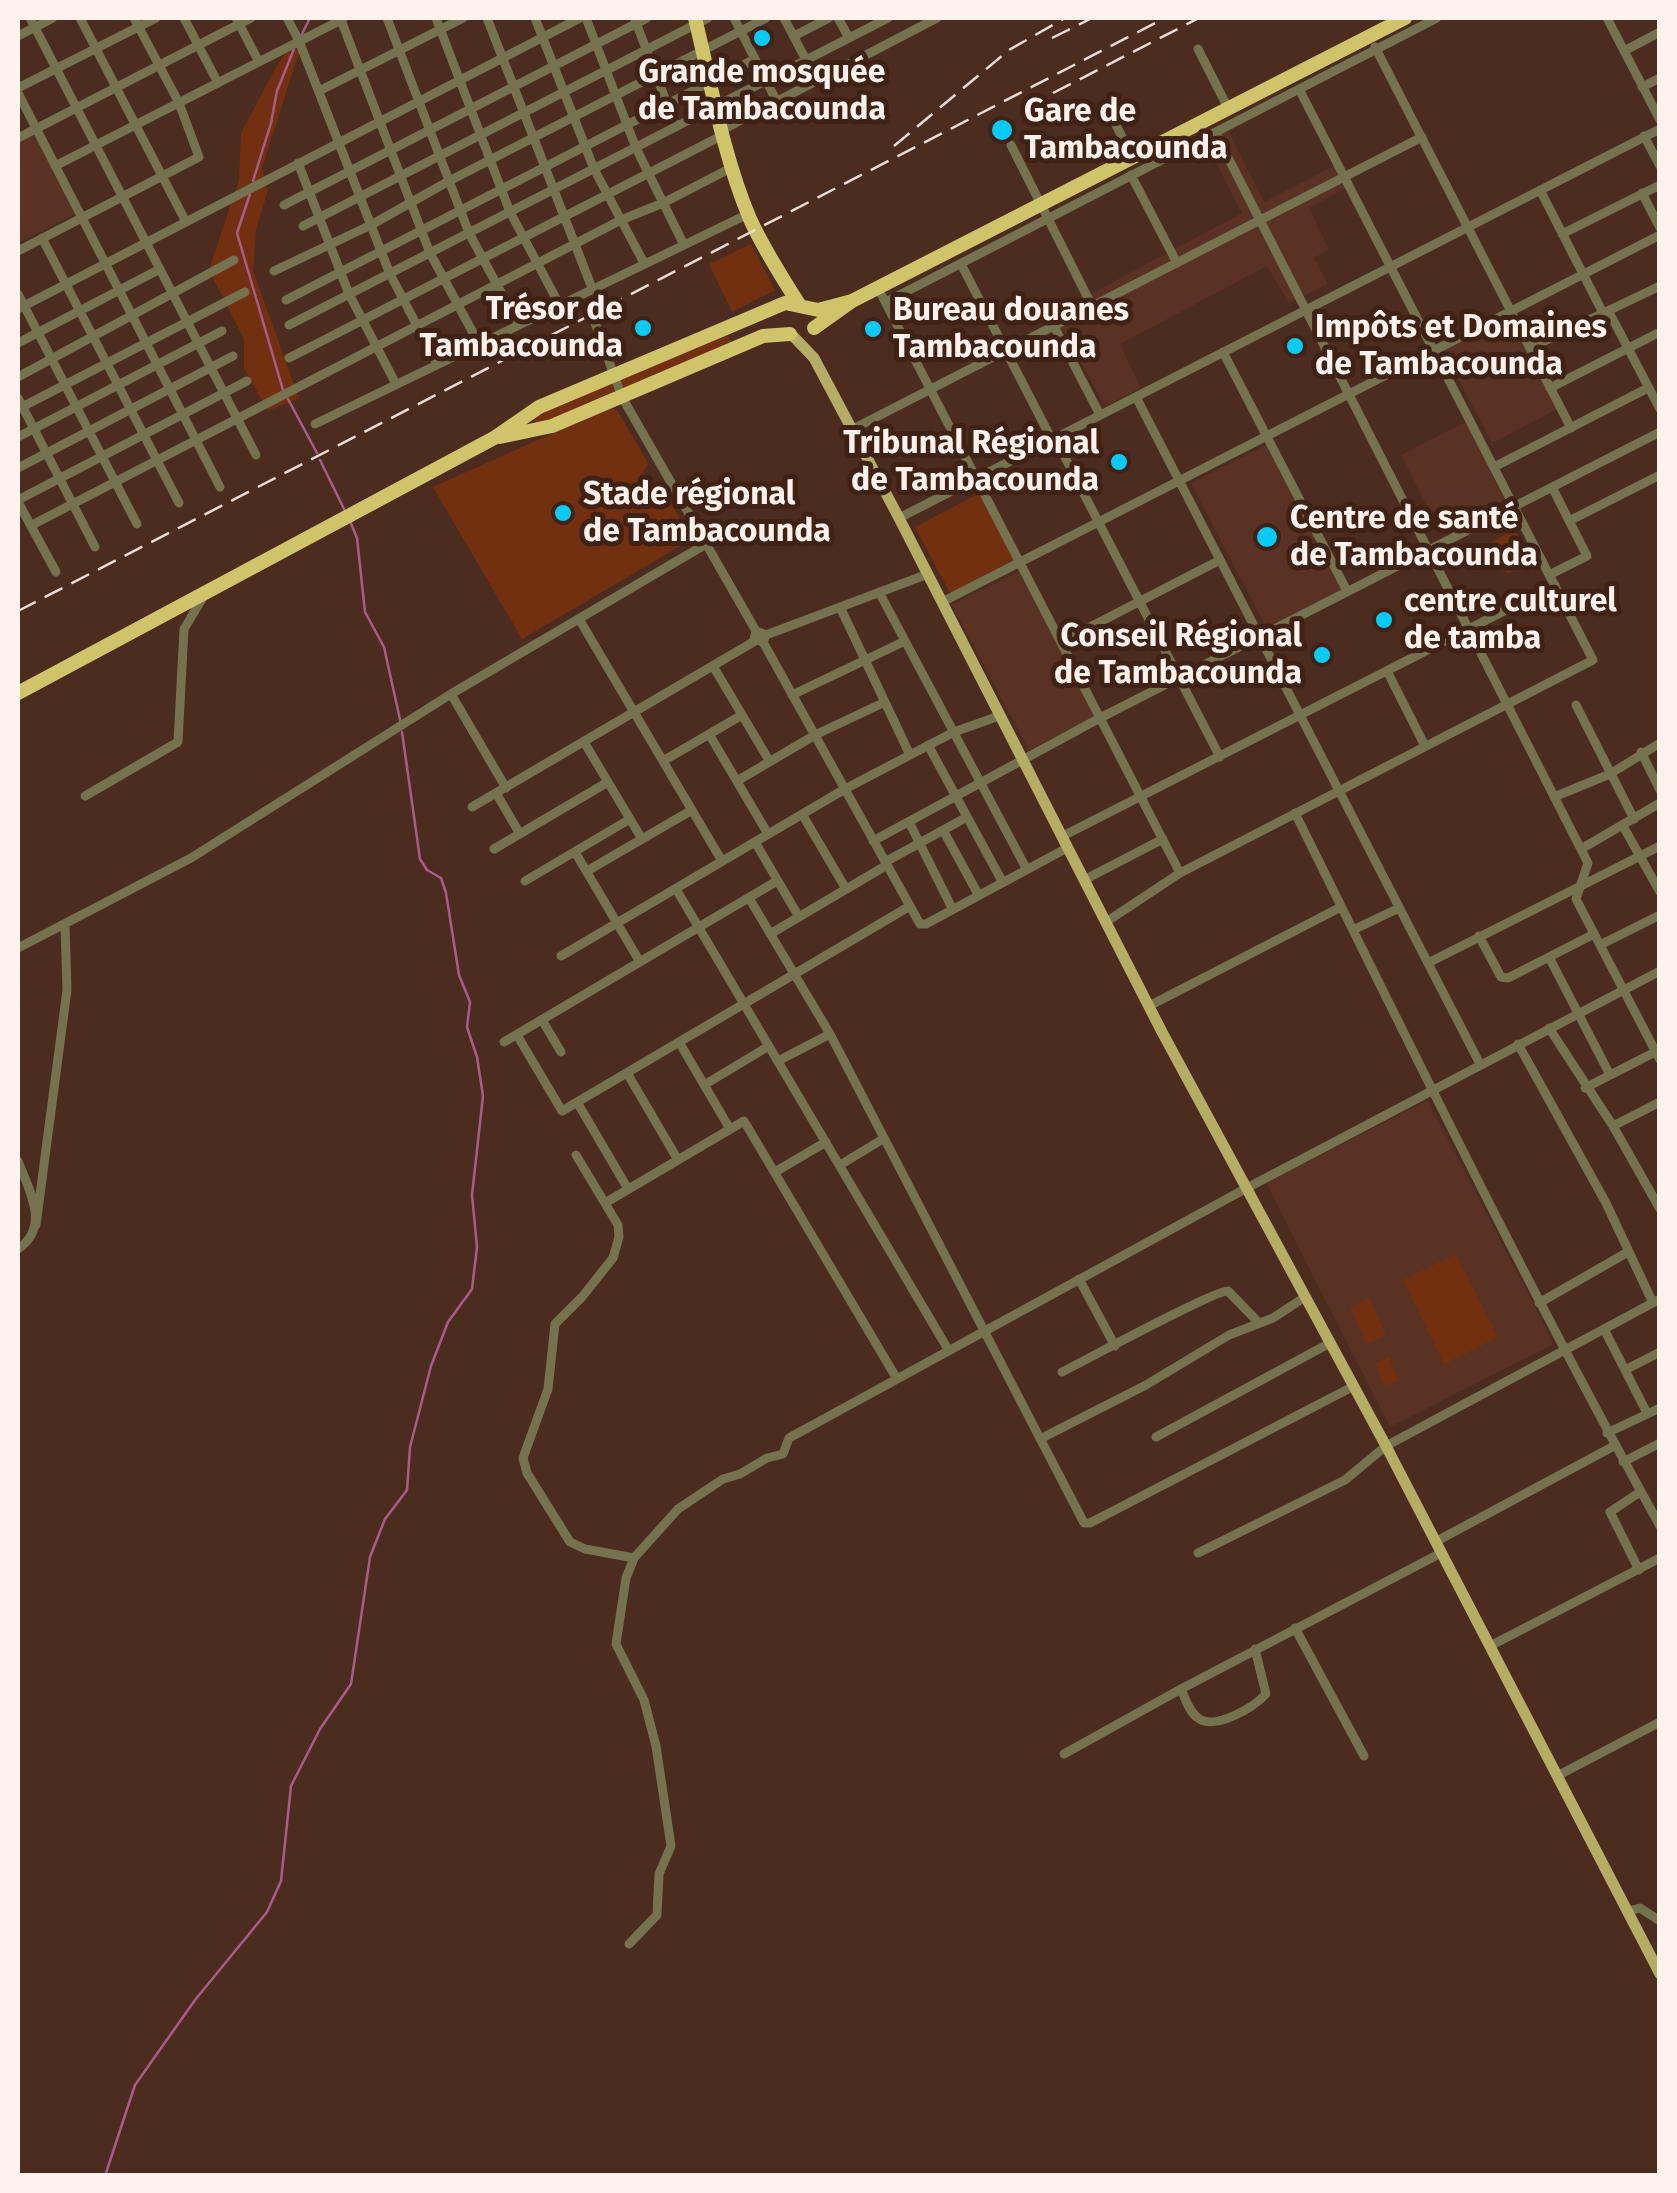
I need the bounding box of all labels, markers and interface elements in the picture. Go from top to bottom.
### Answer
marker: Grande mosquée de Tambacounda [751,27,773,49]
place label: Grande mosquée de Tambacounda [638,54,886,129]
place label: Gare de Tambacounda [1024,93,1227,168]
marker: Gare de Tambacounda [989,117,1015,143]
place label: Trésor de Tambacounda [420,291,623,366]
place label: Bureau douanes Tambacounda [893,292,1129,367]
place label: Impôts et Domaines de Tambacounda [1315,309,1607,384]
marker: Trésor de Tambacounda [632,317,654,339]
marker: Bureau douanes Tambacounda [862,318,884,340]
marker: Impôts et Domaines de Tambacounda [1284,335,1306,357]
place label: Tribunal Régional de Tambacounda [843,425,1099,500]
marker: Tribunal Régional de Tambacounda [1108,451,1130,473]
place label: Stade régional de Tambacounda [583,476,831,551]
place label: Centre de santé de Tambacounda [1290,500,1538,575]
marker: Stade régional de Tambacounda [552,502,574,524]
marker: Centre de santé de Tambacounda [1254,524,1280,550]
place label: centre culturel de tamba [1404,583,1617,658]
marker: centre culturel de tamba [1373,609,1395,631]
place label: Conseil Régional de Tambacounda [1054,618,1302,693]
marker: Conseil Régional de Tambacounda [1311,644,1333,666]

